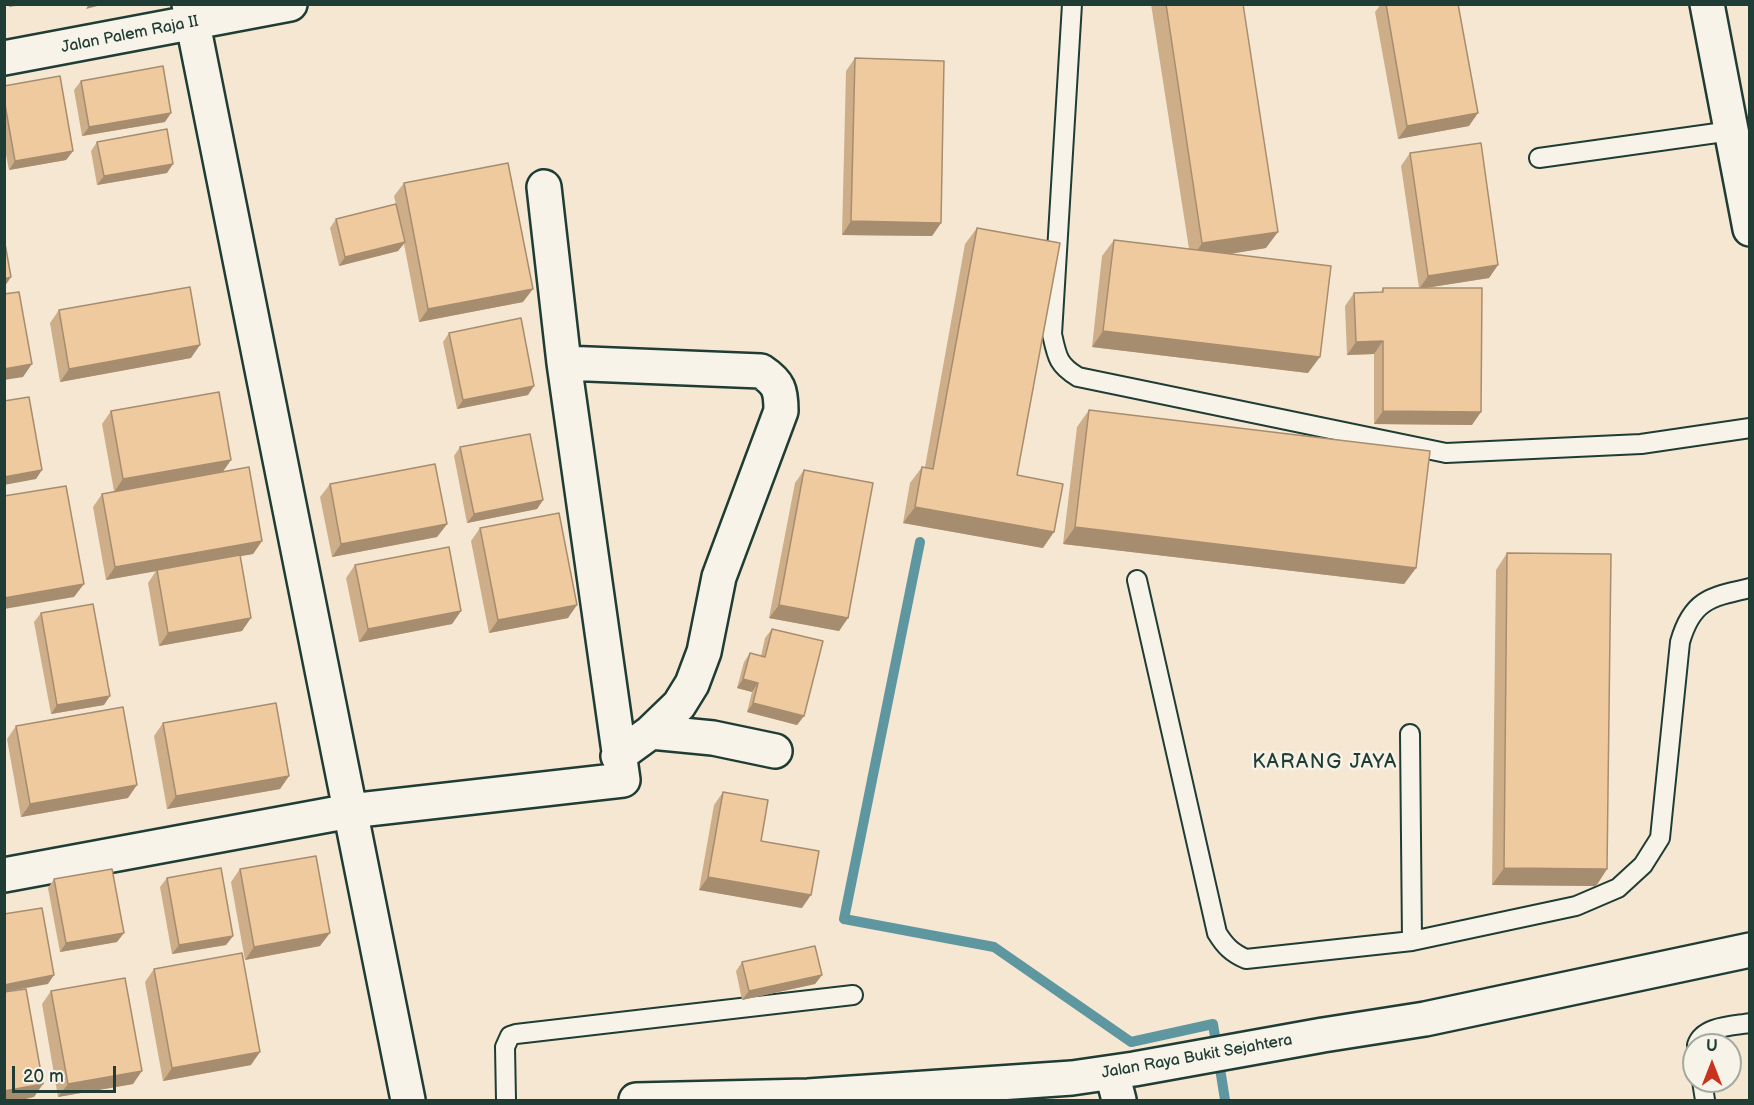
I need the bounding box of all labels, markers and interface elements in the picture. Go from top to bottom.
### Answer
street label: Jalan Palem Raja II [60,12,200,58]
district label: KARANG JAYA [1252,751,1398,775]
street label: Jalan Raya Bukit Sejahtera [1100,1031,1294,1083]
north arrow [1682,1033,1742,1093]
text: U [1706,1037,1718,1056]
scale bar [15,1054,118,1092]
text: 20 m [23,1066,64,1087]

